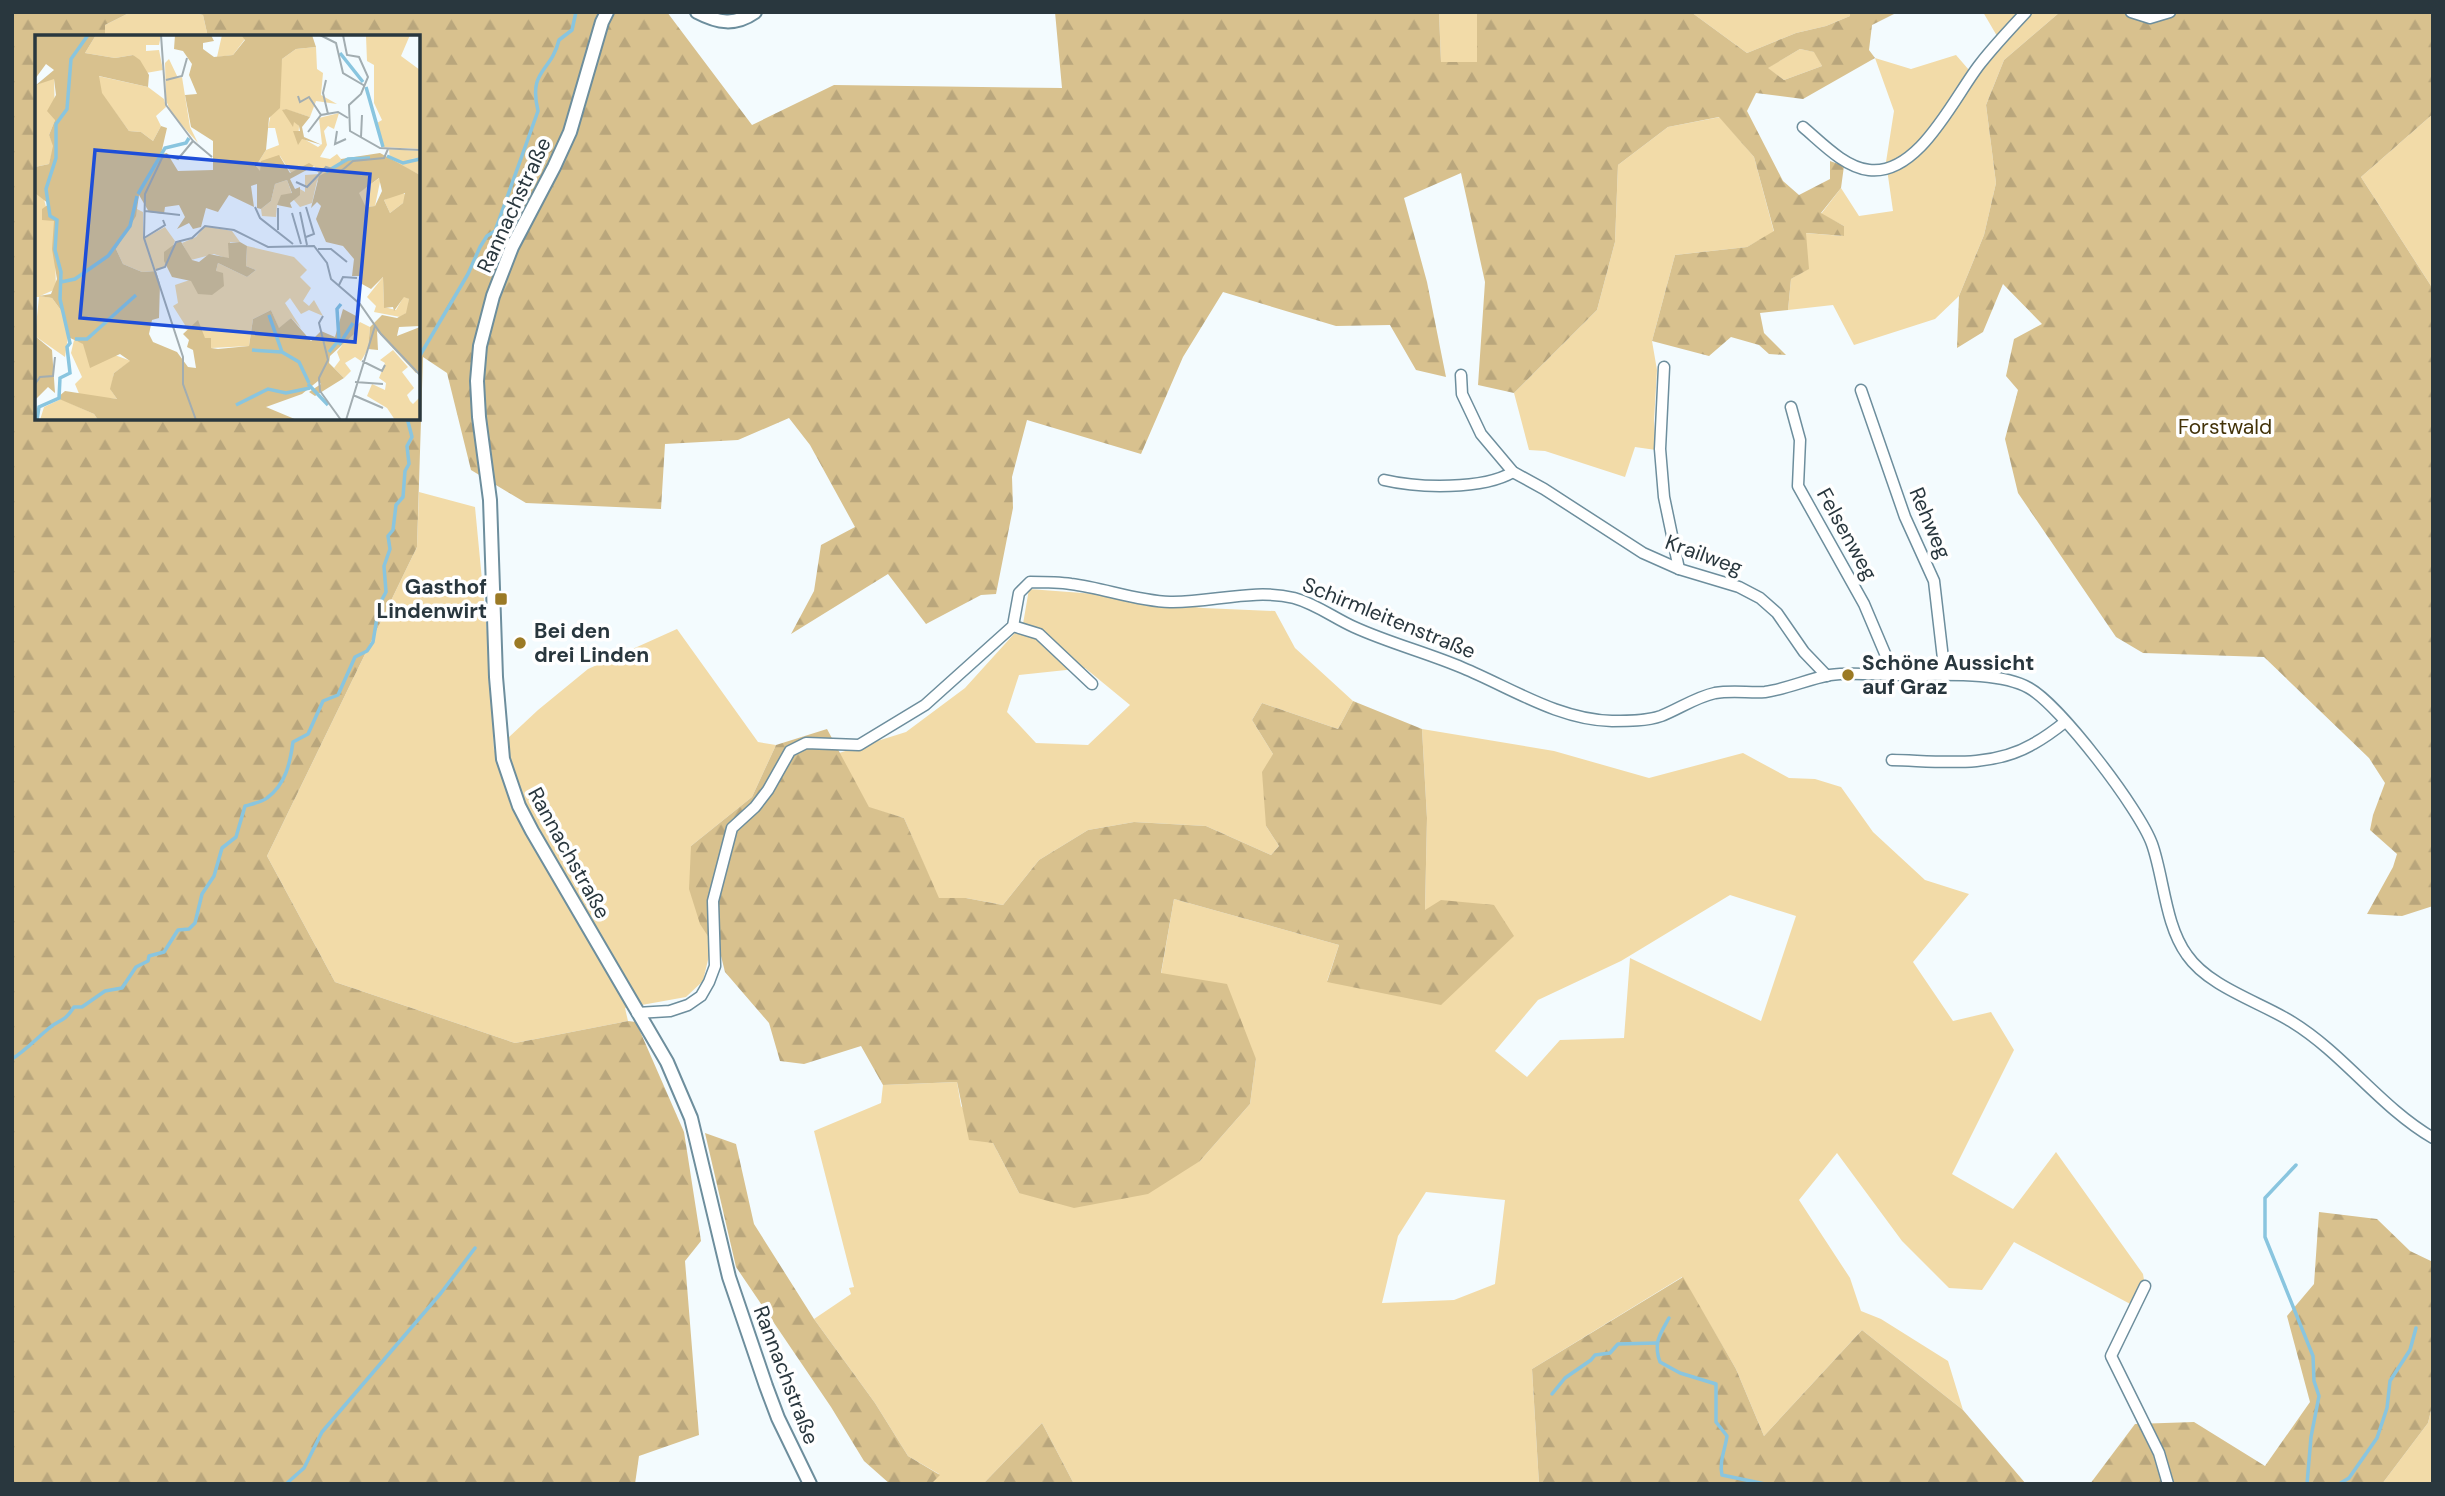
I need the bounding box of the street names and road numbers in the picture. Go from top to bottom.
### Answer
street label: Rannachstraße [470,133,558,277]
street label: Felsenweg [1810,483,1884,585]
street label: Rehweg [1902,483,1958,563]
street label: Krailweg [1661,528,1747,582]
street label: Schirmleitenstraße [1298,570,1480,666]
street label: Rannachstraße [521,782,617,924]
street label: Rannachstraße [747,1302,825,1448]

